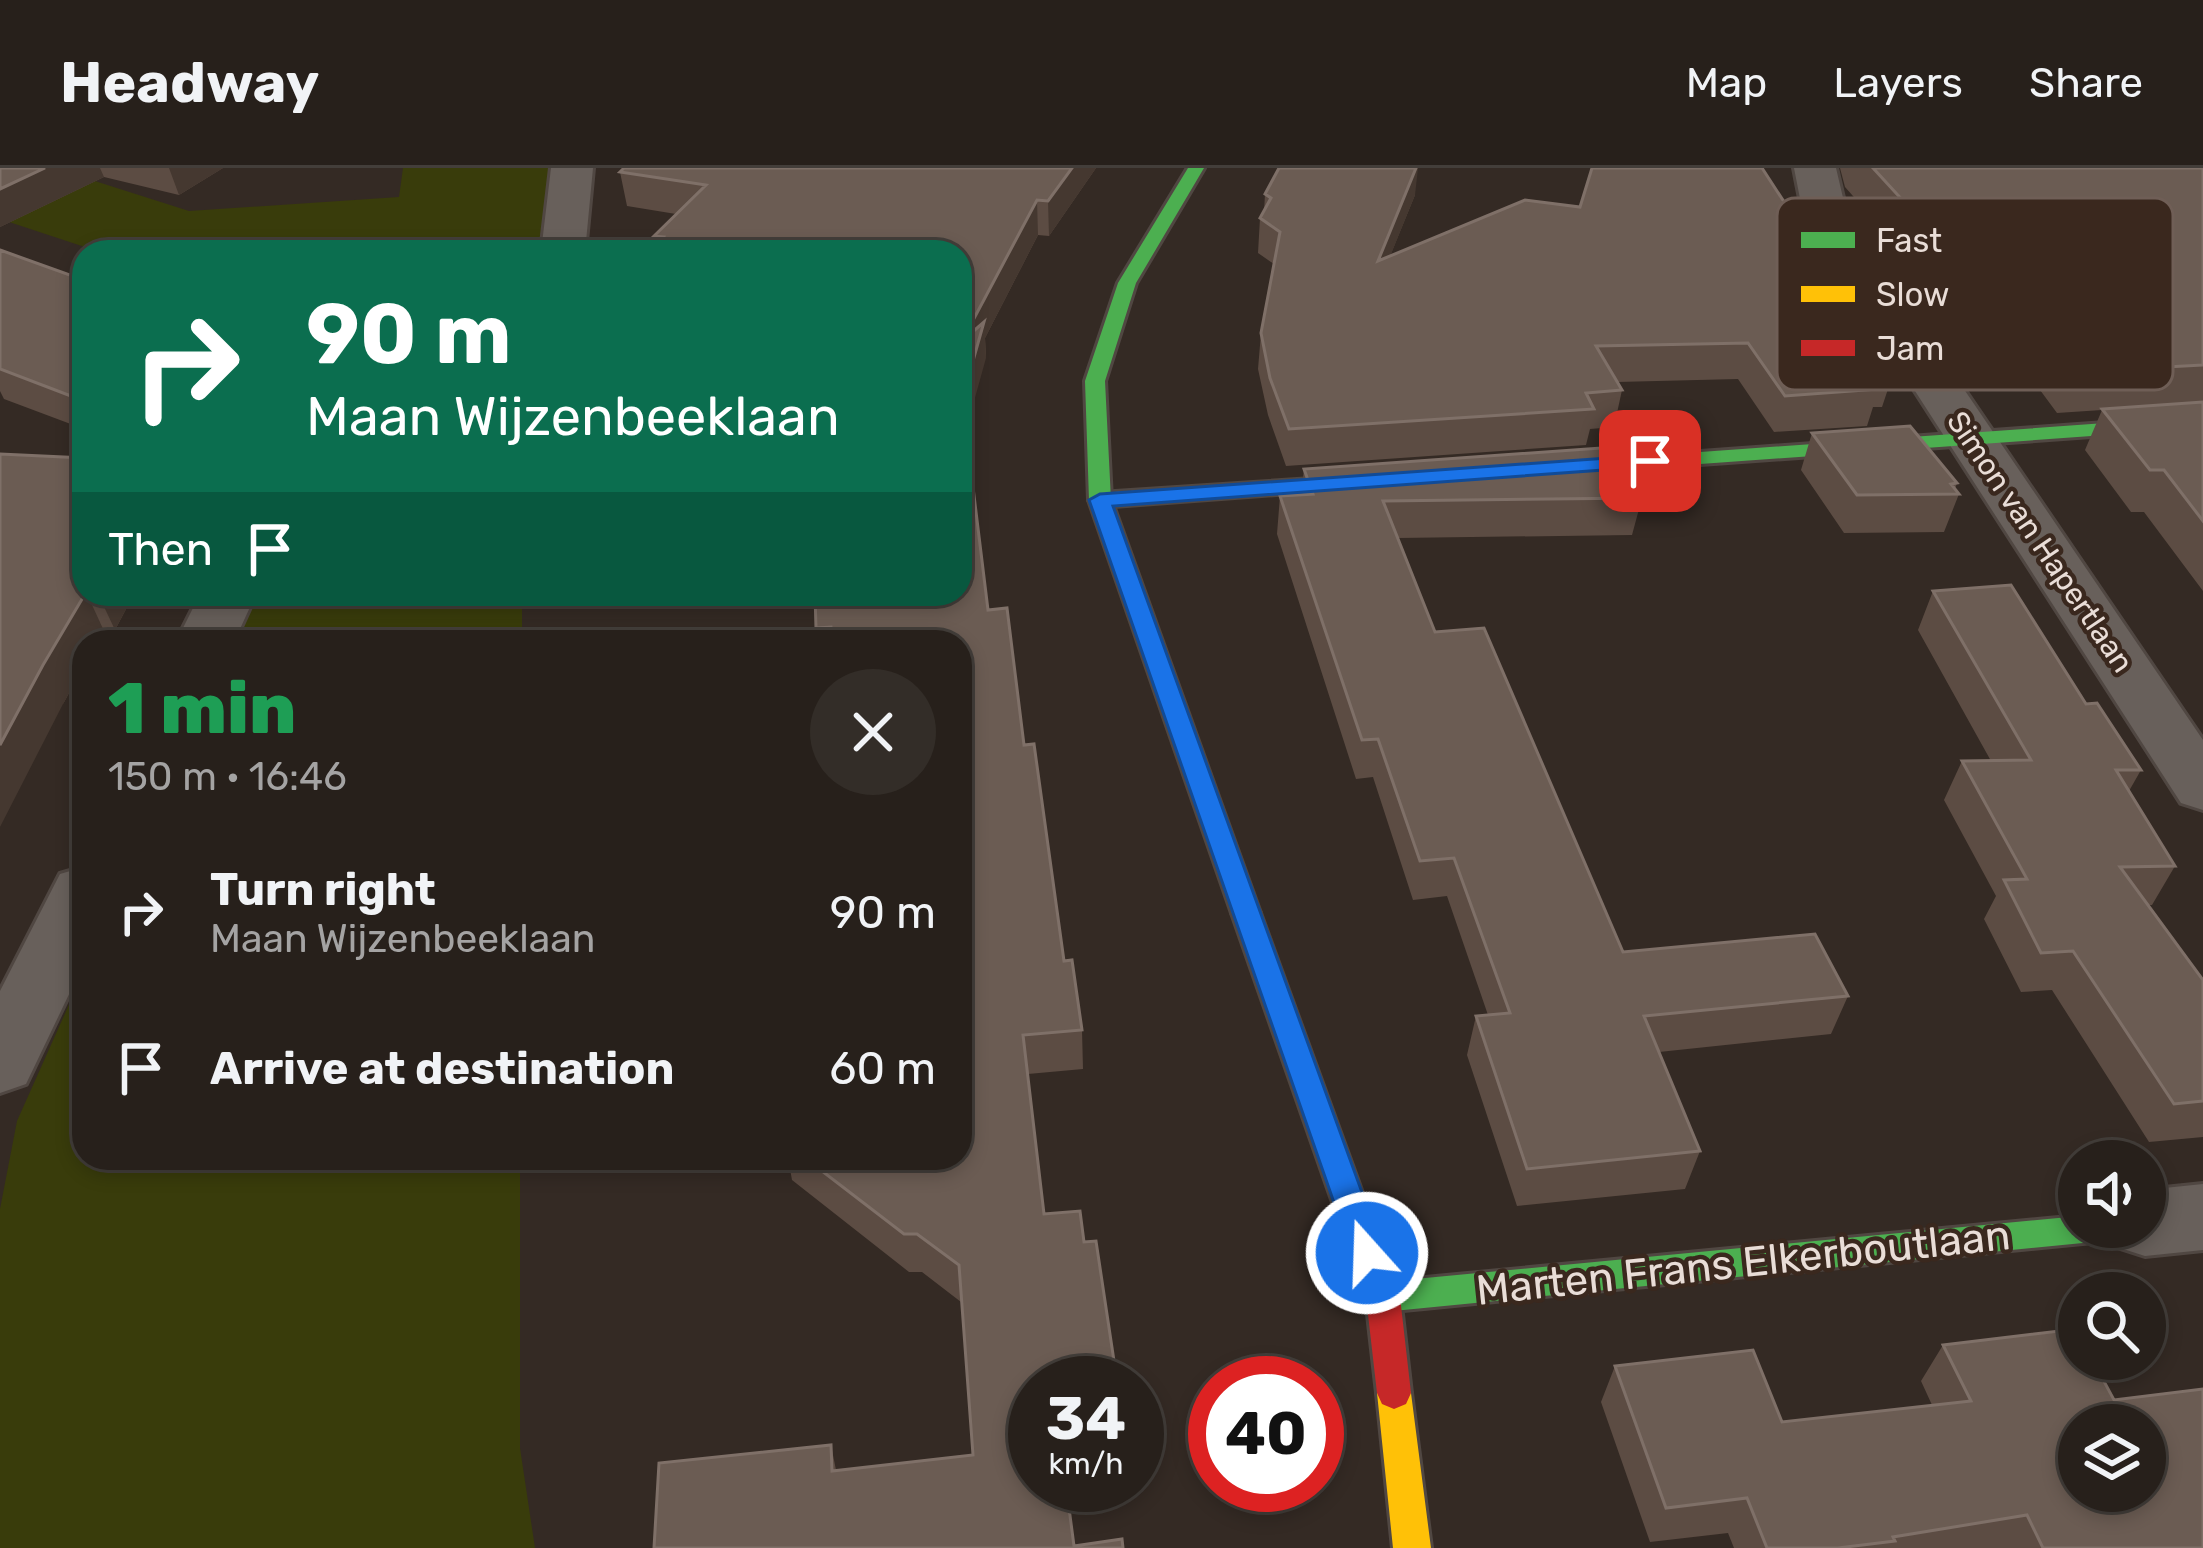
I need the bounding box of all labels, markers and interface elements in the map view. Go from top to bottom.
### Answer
text: Headway [60,49,319,116]
text: Map [1686,58,1767,108]
text: Layers [1833,58,1963,108]
text: Share [2029,58,2143,108]
legend [1777,198,2173,390]
text: Fast [1876,221,1942,260]
text: Slow [1876,275,1950,314]
text: 90 m [306,284,512,384]
icon: right [108,288,264,444]
text: Jam [1876,329,1944,368]
text: Maan Wijzenbeeklaan [306,385,840,449]
street label: Simon van Hapertlaan [1939,405,2141,679]
pin [1599,410,1701,512]
icon: arrive [1617,428,1683,494]
icon: arrive [237,516,303,582]
text: Then [108,523,213,576]
text: 1 min [108,666,296,751]
button: close [810,669,936,795]
text: 150 m · 16:46 [108,754,347,800]
text: Turn right [210,863,436,916]
icon: right [108,879,174,945]
text: 90 m [830,886,936,939]
text: Maan Wijzenbeeklaan [210,916,595,962]
icon: arrive [108,1035,174,1101]
text: Arrive at destination [210,1042,675,1095]
text: 60 m [829,1042,936,1095]
map controls [2058,1140,2166,1512]
button: sound [2058,1140,2166,1248]
position arrow [1304,1190,1430,1316]
street label: Marten Frans Elkerboutlaan [1474,1210,2013,1316]
button: search [2058,1272,2166,1380]
speed limit sign: 40 [1188,1356,1344,1512]
text: 34 [1046,1383,1126,1454]
button: layers [2058,1404,2166,1512]
text: km/h [1049,1446,1123,1482]

